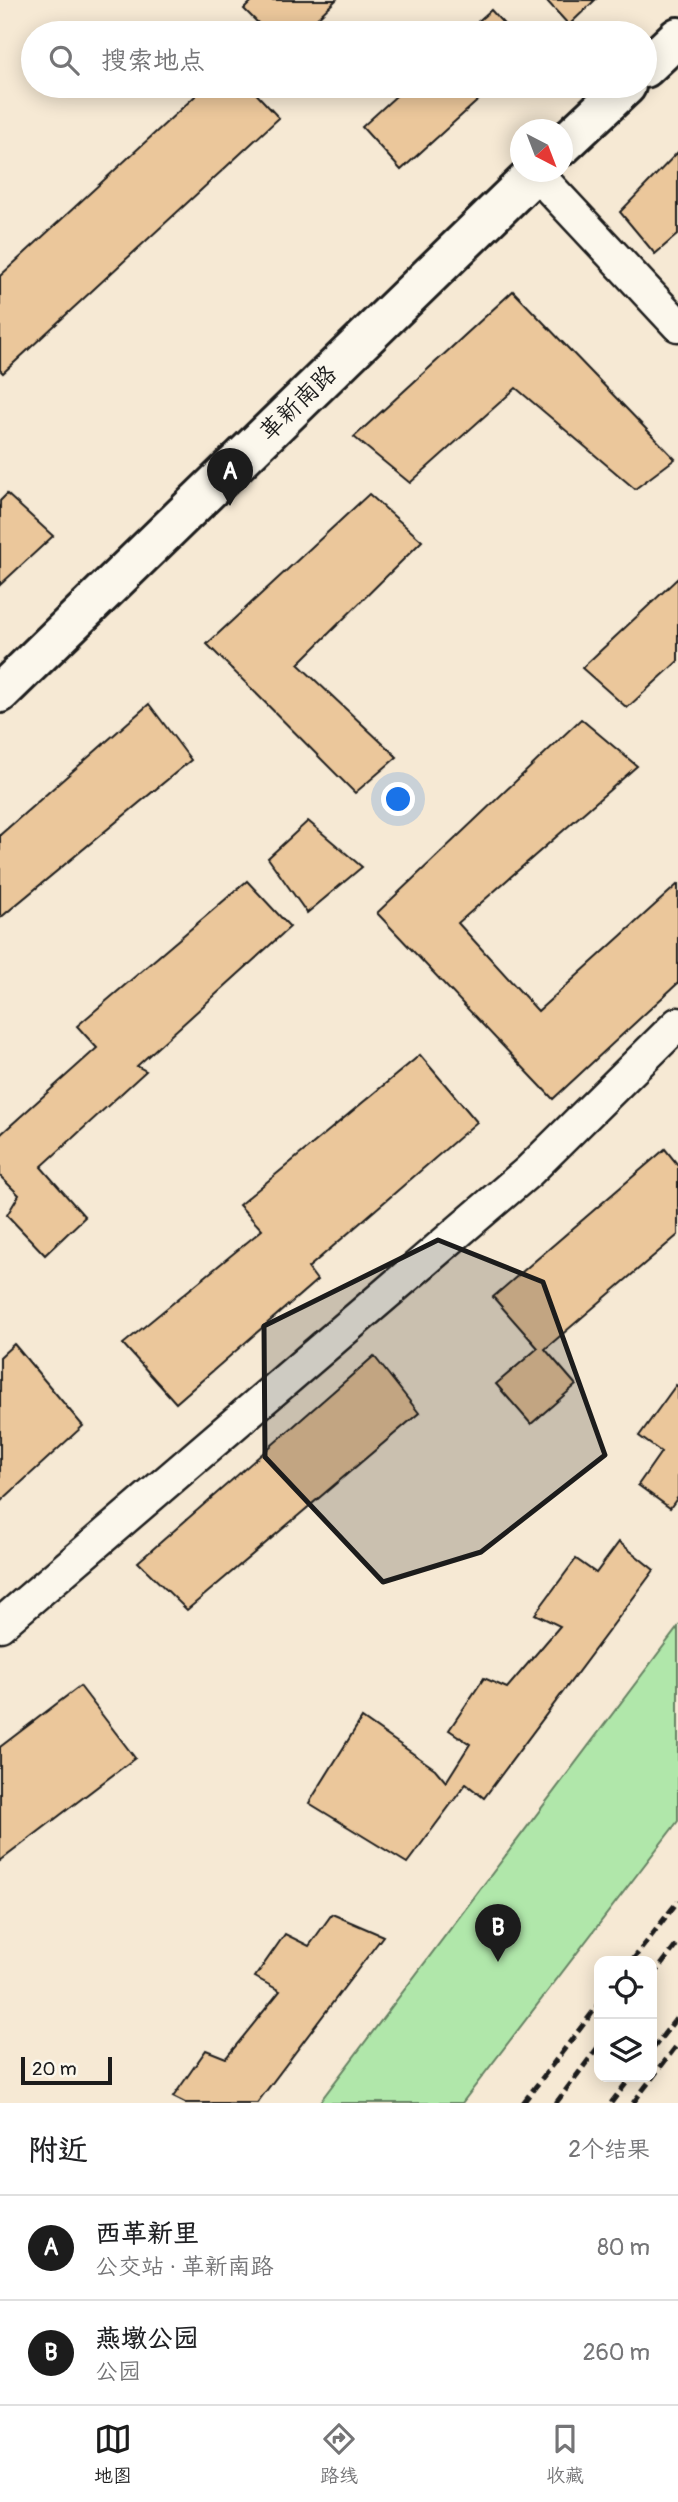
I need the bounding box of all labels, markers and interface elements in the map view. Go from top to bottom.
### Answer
search box [21,21,657,98]
icon: search [45,41,83,79]
text: 搜索地点 [101,45,205,77]
north arrow [510,119,573,182]
street label: 革新南路 [253,359,343,447]
pin: A [207,448,253,506]
your location [381,782,415,816]
pin: B [475,1904,521,1962]
map controls [594,1956,657,2082]
button: locate [594,1956,657,2019]
button: layers [594,2019,657,2082]
scale bar [21,2054,112,2086]
text: 20 m [32,2057,77,2081]
text: 附近 [28,2132,88,2169]
text: 2个结果 [568,2135,650,2164]
text: 西革新里 [95,2218,199,2250]
text: A [44,2233,58,2262]
text: 80 m [597,2233,650,2262]
text: 公交站 · 革新南路 [95,2252,273,2281]
text: 燕墩公园 [95,2323,199,2355]
text: B [44,2338,58,2367]
text: 260 m [583,2338,650,2367]
text: 公园 [95,2357,141,2386]
tab: 地图 [94,2420,132,2488]
tab: 路线 [320,2420,358,2488]
tab: 收藏 [546,2420,584,2488]

